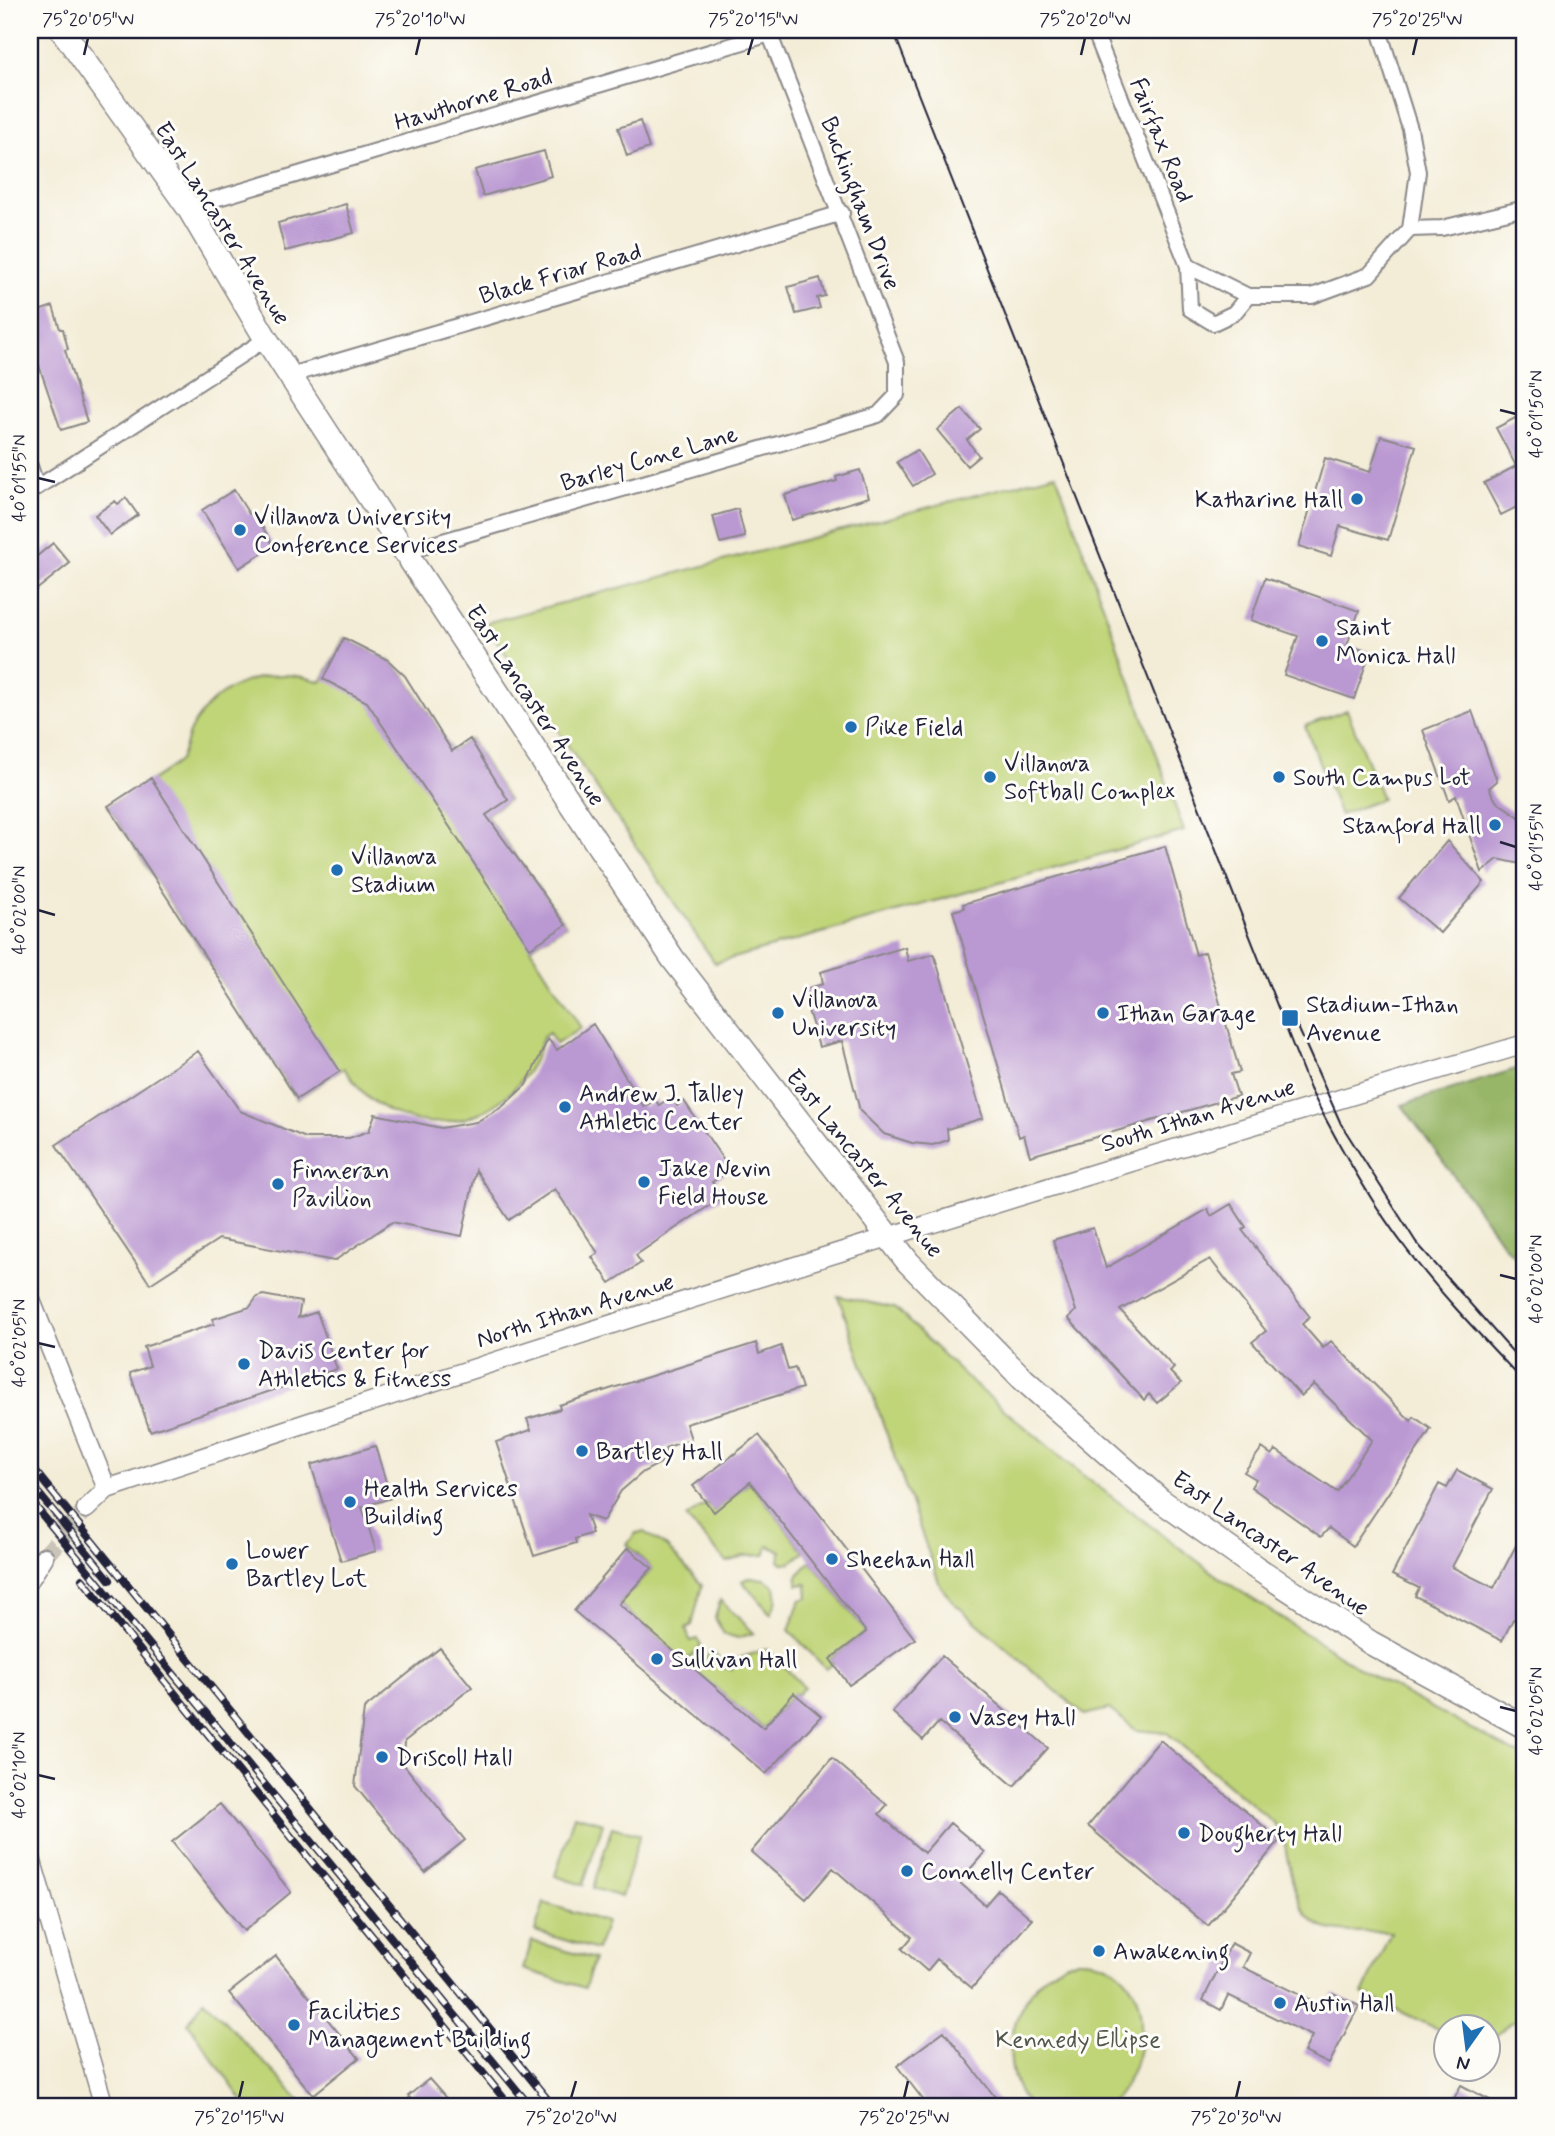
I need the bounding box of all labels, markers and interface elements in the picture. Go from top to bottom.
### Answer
text: 75°20'05"W [42,8,134,32]
text: 75°20'10"W [375,8,465,32]
text: 75°20'15"W [708,8,798,32]
text: 75°20'20"W [1039,8,1131,32]
text: 75°20'25"W [1372,8,1462,32]
street label: Hawthorne Road [391,62,556,139]
street label: Fairfax Road [1122,74,1200,208]
street label: Buckingham Drive [810,113,907,296]
street label: East Lancaster Avenue [147,116,297,331]
street label: Black Friar Road [476,236,645,312]
text: 40°01'50"N [1525,370,1549,458]
street label: Barley Cone Lane [557,419,742,500]
text: 40°01'55"N [8,434,32,522]
place label: Katharine Hall [1195,485,1343,516]
marker: Katharine Hall [1349,491,1365,507]
place label: Villanova University Conference Services [254,502,458,561]
marker: Villanova University Conference Services [232,522,248,538]
street label: East Lancaster Avenue [458,599,612,812]
place label: Saint Monica Hall [1336,613,1455,672]
marker: Saint Monica Hall [1314,633,1330,649]
place label: Pike Field [865,713,963,744]
marker: Pike Field [843,719,859,735]
place label: Villanova Softball Complex [1004,749,1175,808]
place label: South Campus Lot [1293,763,1471,794]
marker: Villanova Softball Complex [982,769,998,785]
marker: South Campus Lot [1271,769,1287,785]
text: 40°01'55"N [1525,803,1549,891]
place label: Stanford Hall [1342,811,1481,844]
marker: Stanford Hall [1487,817,1503,833]
place label: Villanova Stadium [351,842,437,901]
marker: Villanova Stadium [329,862,345,878]
text: 40°02'00"N [8,865,32,955]
place label: Villanova University [792,985,896,1044]
place label: Stadium-Ithan Avenue [1306,990,1459,1049]
place label: Ithan Garage [1117,999,1256,1030]
marker: Villanova University [770,1005,786,1021]
marker: Ithan Garage [1095,1005,1111,1021]
marker: Stadium-Ithan Avenue [1280,1008,1300,1028]
street label: East Lancaster Avenue [778,1063,950,1265]
street label: South Ithan Avenue [1098,1072,1299,1161]
place label: Andrew J. Talley Athletic Center [579,1079,744,1138]
marker: Andrew J. Talley Athletic Center [557,1099,573,1115]
place label: Jake Nevin Field House [658,1154,771,1213]
place label: Finneran Pavilion [292,1156,390,1215]
marker: Jake Nevin Field House [636,1174,652,1190]
marker: Finneran Pavilion [270,1176,286,1192]
text: 40°02'00"N [1525,1234,1549,1324]
street label: North Ithan Avenue [473,1267,678,1356]
text: 40°02'05"N [8,1299,32,1387]
place label: Davis Center for Athletics & Fitness [258,1336,452,1395]
marker: Davis Center for Athletics & Fitness [236,1356,252,1372]
place label: Bartley Hall [596,1437,723,1468]
marker: Bartley Hall [574,1443,590,1459]
street label: East Lancaster Avenue [1165,1464,1375,1624]
place label: Health Services Building [364,1474,518,1536]
marker: Health Services Building [342,1494,358,1510]
place label: Lower Bartley Lot [246,1536,367,1595]
place label: Sheehan Hall [846,1545,975,1576]
marker: Sheehan Hall [824,1551,840,1567]
marker: Lower Bartley Lot [224,1556,240,1572]
place label: Sullivan Hall [671,1645,798,1676]
marker: Sullivan Hall [649,1651,665,1667]
text: 40°02'05"N [1525,1667,1549,1755]
place label: Vasey Hall [969,1703,1075,1734]
marker: Vasey Hall [947,1709,963,1725]
text: 40°02'10"N [8,1731,32,1819]
place label: Driscoll Hall [396,1743,512,1774]
marker: Driscoll Hall [374,1749,390,1765]
place label: Dougherty Hall [1198,1819,1342,1853]
marker: Dougherty Hall [1176,1825,1192,1841]
place label: Connelly Center [921,1857,1095,1888]
marker: Connelly Center [899,1863,915,1879]
place label: Awakening [1113,1937,1229,1971]
marker: Awakening [1091,1943,1107,1959]
place label: Austin Hall [1294,1989,1395,2020]
marker: Austin Hall [1272,1995,1288,2011]
place label: Facilities Management Building [308,1997,531,2059]
north arrow [1432,2014,1502,2084]
marker: Facilities Management Building [286,2017,302,2033]
park label: Kennedy Ellipse [995,2025,1161,2056]
text: N [1454,2049,1472,2077]
text: 75°20'15"W [194,2106,284,2130]
text: 75°20'20"W [525,2106,617,2130]
text: 75°20'25"W [859,2106,949,2130]
text: 75°20'30"W [1191,2106,1281,2130]

